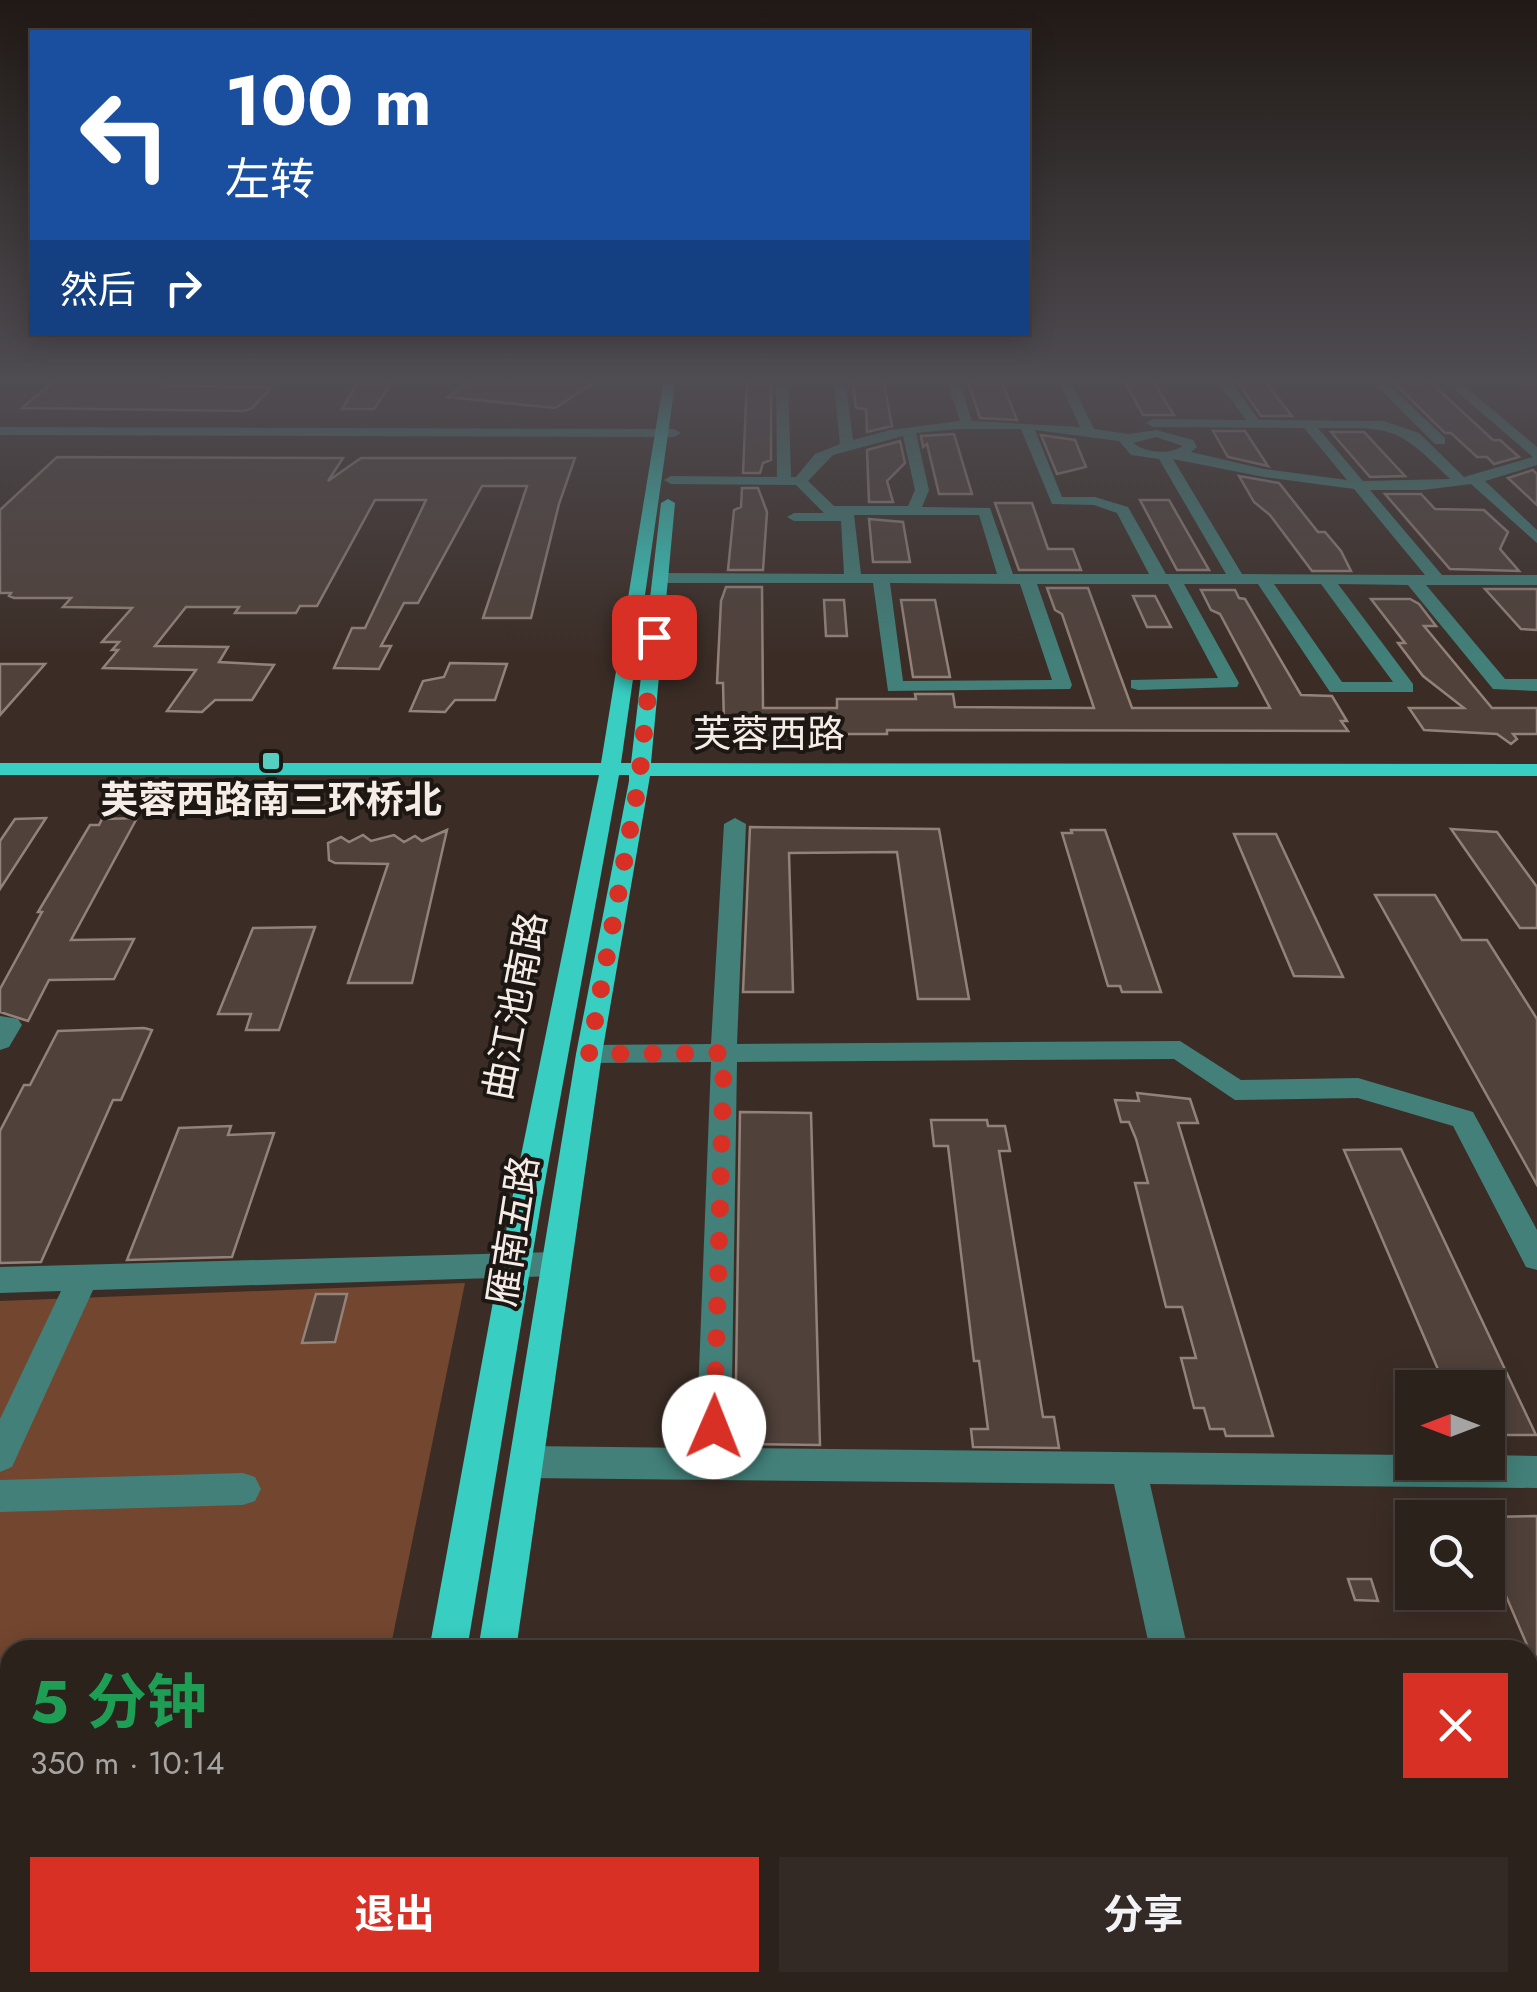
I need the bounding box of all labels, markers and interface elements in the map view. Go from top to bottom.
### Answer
text: 100 m [225,50,432,151]
icon: left [60,70,190,200]
text: 左转 [225,147,315,212]
icon: right [156,260,211,315]
text: 然后 [60,262,136,317]
pin [612,595,697,680]
icon: arrive [627,610,682,665]
street label: 芙蓉西路 [693,706,845,761]
marker: 芙蓉西路南三环桥北 [260,750,282,772]
place label: 芙蓉西路南三环桥北 [100,772,442,827]
street label: 曲江池南路 [469,907,560,1104]
street label: 雁南五路 [473,1152,552,1310]
north arrow [1395,1370,1505,1480]
map controls [1395,1370,1505,1610]
position arrow [662,1375,766,1479]
button: search [1395,1500,1505,1610]
text: 5 分钟 [30,1659,207,1746]
button: close [1403,1673,1508,1778]
text: 350 m · 10:14 [30,1740,224,1786]
button: 退出 [30,1857,759,1972]
button: 分享 [779,1857,1508,1972]

